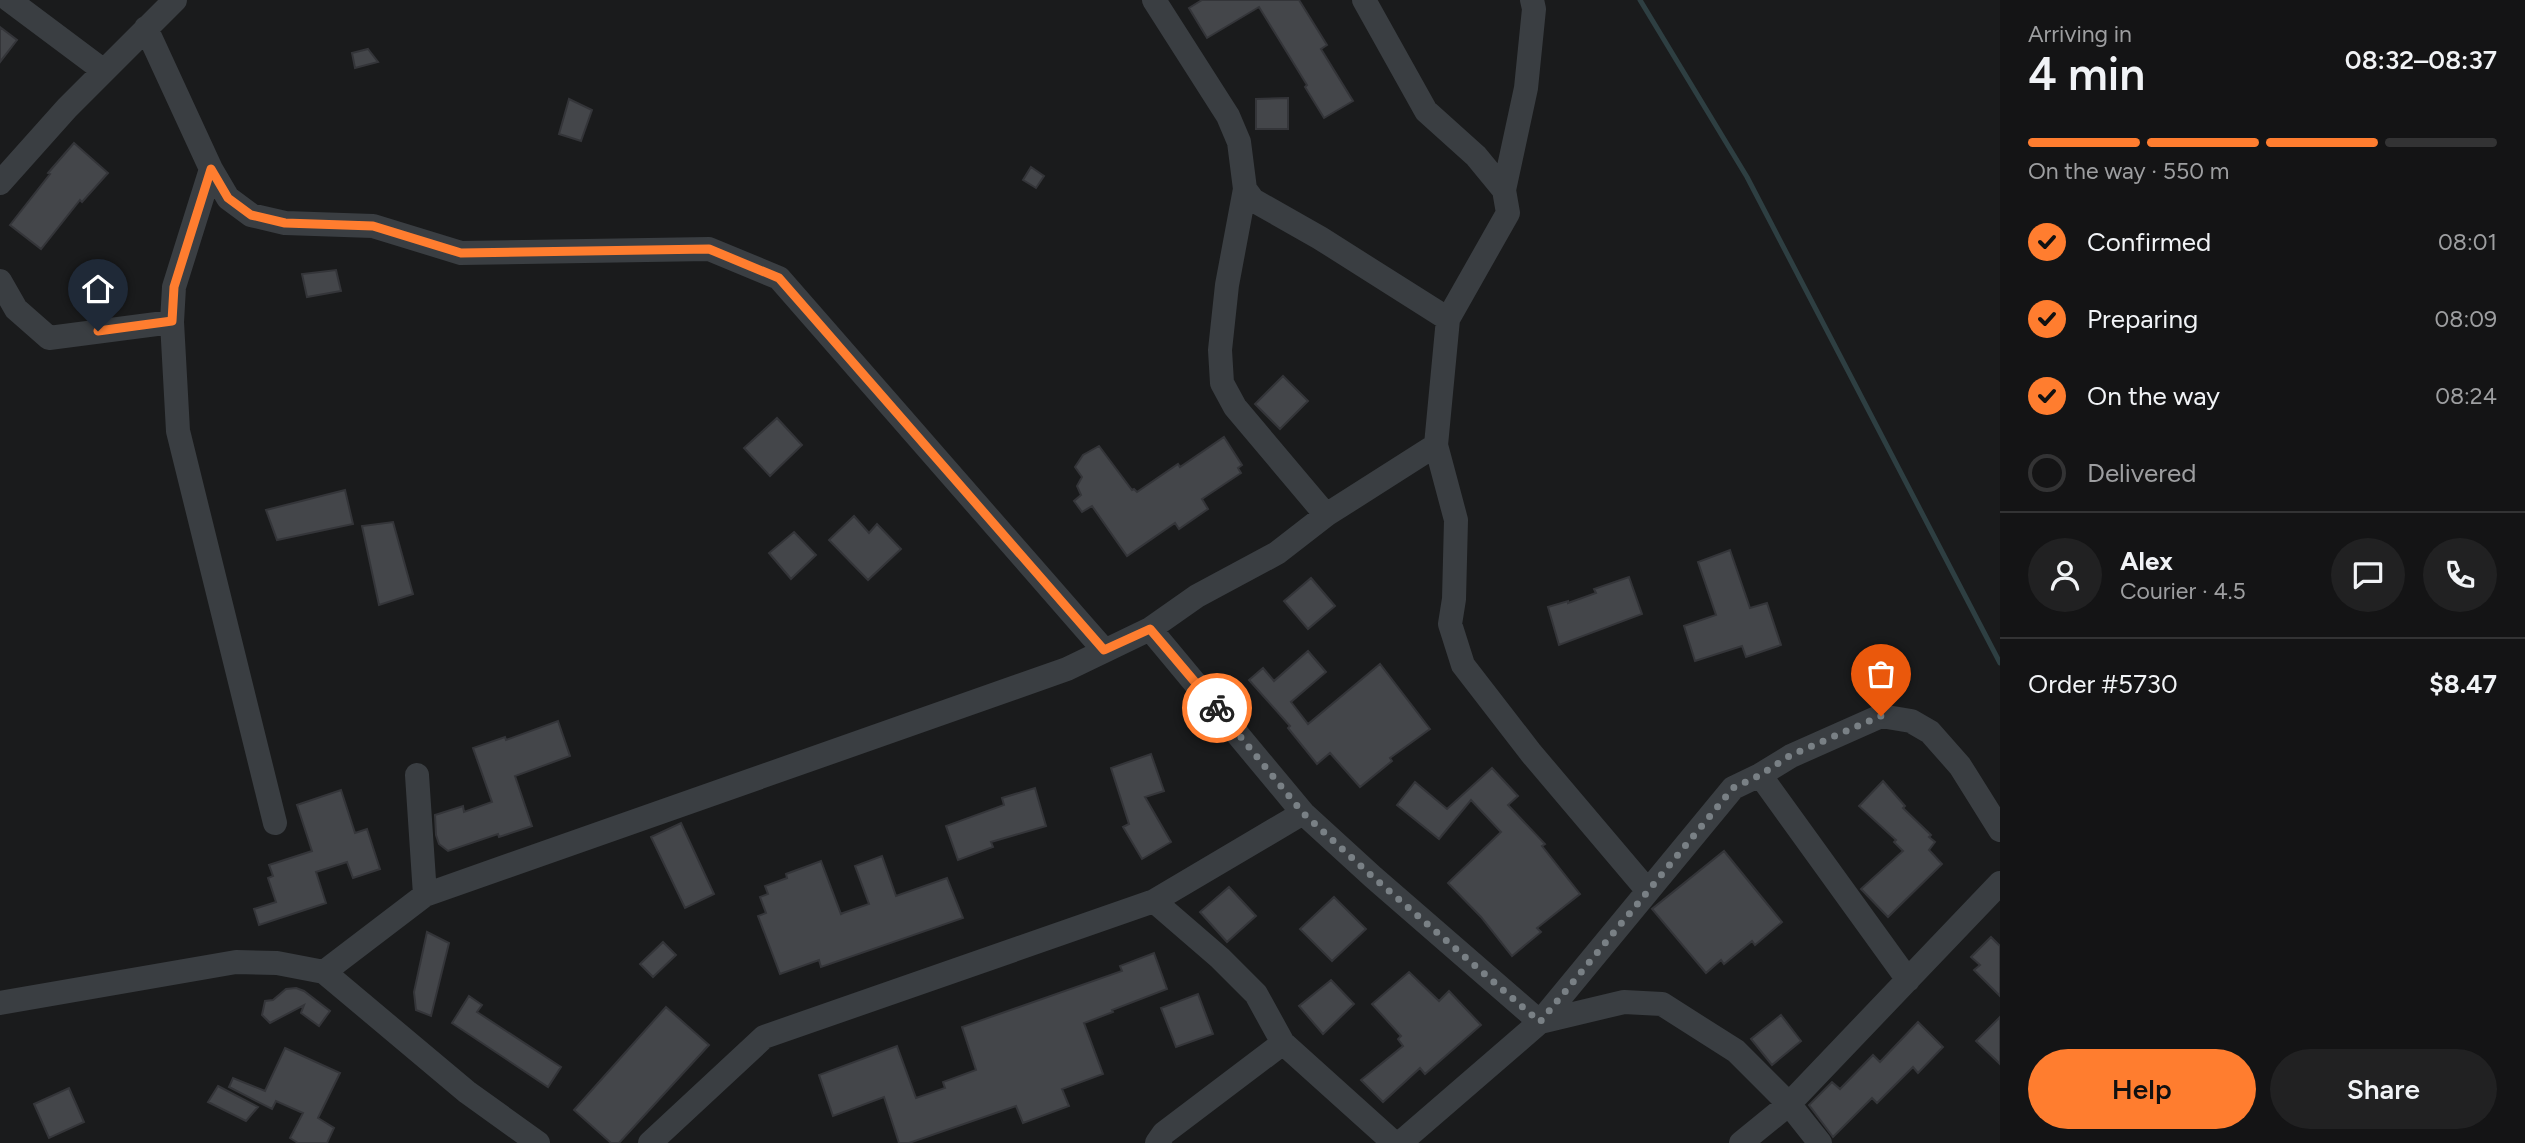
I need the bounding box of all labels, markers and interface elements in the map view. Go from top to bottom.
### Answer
text: Arriving in [2028,20,2132,48]
text: 08:32–08:37 [2345,44,2497,76]
text: 4 min [2028,46,2145,102]
text: On the way · 550 m [2028,157,2229,185]
icon: check [2028,223,2066,261]
text: Confirmed [2087,226,2211,258]
text: 08:01 [2438,228,2497,256]
pin [68,259,128,331]
icon: home [79,270,117,308]
icon: check [2028,300,2066,338]
text: Preparing [2087,303,2198,335]
text: 08:09 [2435,305,2497,333]
icon: check [2028,377,2066,415]
text: On the way [2087,380,2220,412]
text: 08:24 [2435,382,2497,410]
text: Delivered [2087,457,2196,489]
button: person [2028,538,2102,612]
button: chat [2331,538,2405,612]
button: phone [2423,538,2497,612]
text: Alex [2120,545,2173,577]
text: Courier · 4.5 [2120,577,2246,605]
pin [1851,644,1911,716]
icon: bag [1862,655,1900,693]
text: Order #5730 [2028,668,2178,700]
text: $8.47 [2429,668,2497,700]
courier [1182,673,1252,743]
icon: bike [1198,689,1236,727]
button: Help [2028,1049,2256,1129]
button: Share [2270,1049,2497,1129]

